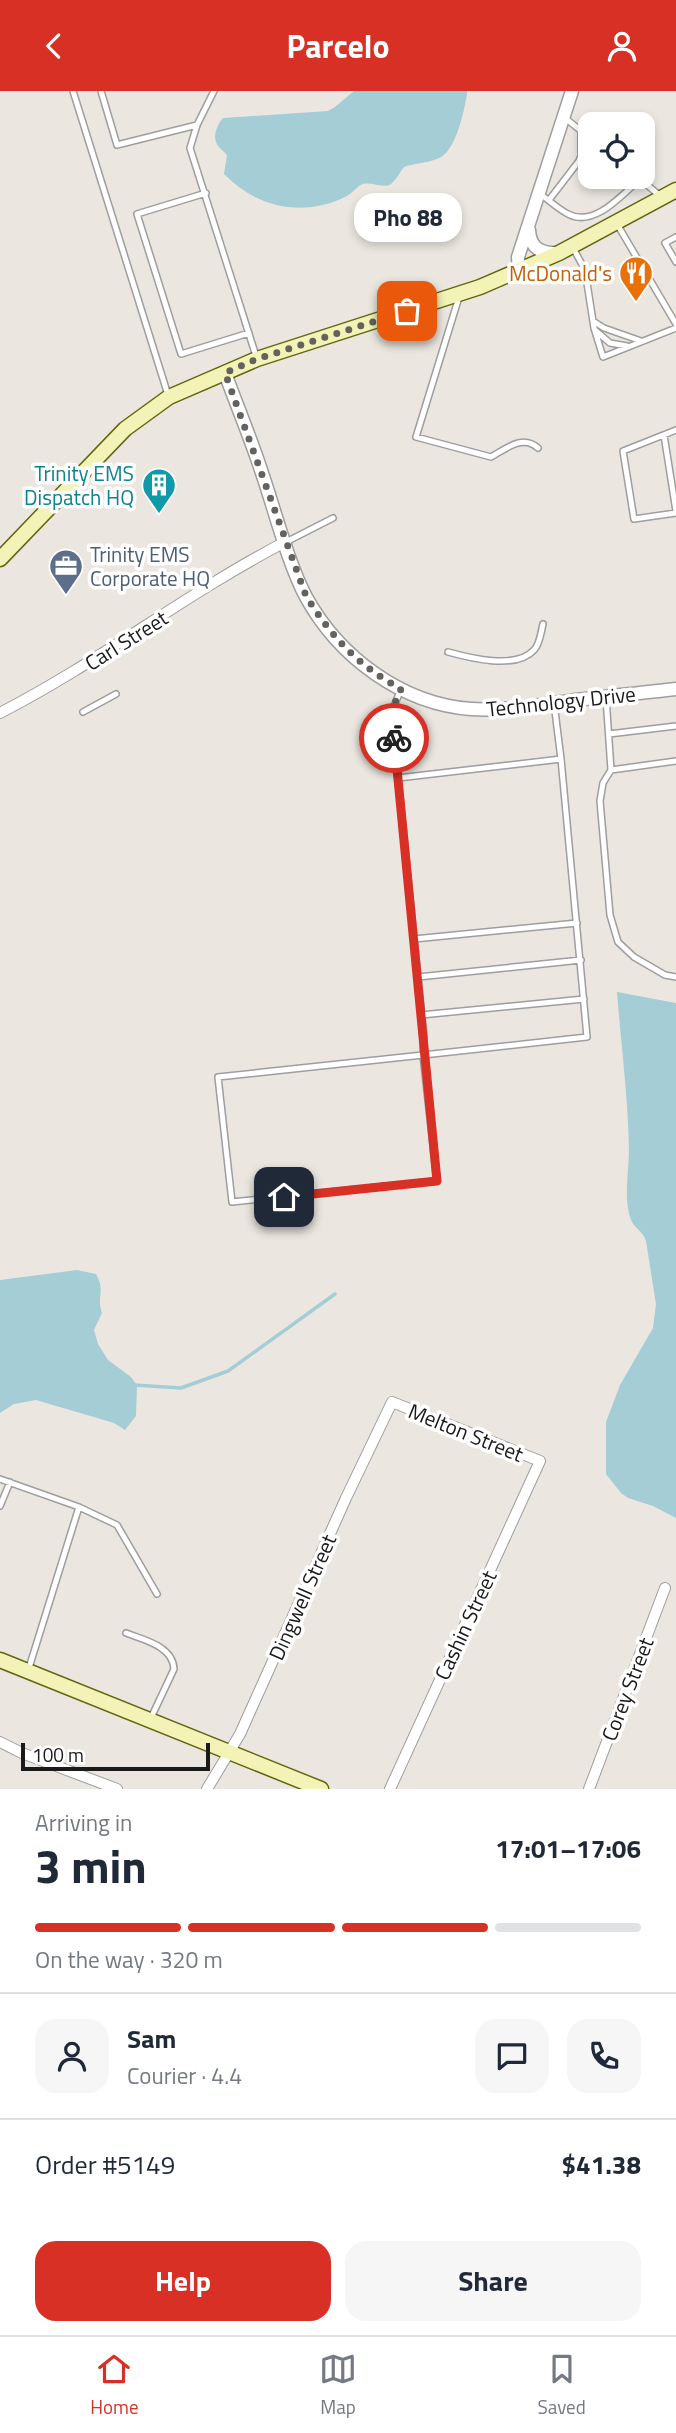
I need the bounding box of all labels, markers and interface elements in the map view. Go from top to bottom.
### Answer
text: Parcelo [286,22,390,70]
icon: back [35,27,73,65]
icon: person [603,27,641,65]
map controls [578,112,655,189]
button: locate [578,112,655,189]
callout: Pho 88 [353,192,461,241]
text: Pho 88 [373,200,443,235]
restaurant icon: McDonald's [617,254,655,303]
place label: McDonald's [509,257,612,289]
pin [377,281,437,341]
icon: bag [388,292,426,330]
place label: Trinity EMS Dispatch HQ [24,457,134,513]
building icon: Trinity EMS Dispatch HQ [140,466,178,515]
place label: Trinity EMS Corporate HQ [90,538,210,594]
office icon: Trinity EMS Corporate HQ [47,547,85,596]
street label: Carl Street [78,602,174,678]
street label: Technology Drive [485,677,637,725]
courier [359,703,429,773]
icon: bike [375,719,413,757]
pin [254,1167,314,1227]
icon: home [265,1178,303,1216]
street label: Melton Street [404,1394,529,1470]
street label: Dingwell Street [260,1528,344,1665]
street label: Cashin Street [426,1564,505,1685]
street label: Corey Street [593,1632,662,1745]
scale bar [21,1740,210,1772]
text: 100 m [32,1740,84,1769]
text: Arriving in [35,1805,132,1840]
text: 17:01–17:06 [495,1829,641,1868]
text: 3 min [35,1831,147,1901]
text: On the way · 320 m [35,1942,223,1977]
button: person [35,2019,109,2093]
text: Sam [127,2019,176,2058]
button: chat [475,2019,549,2093]
button: phone [567,2019,641,2093]
text: Courier · 4.4 [127,2058,242,2093]
text: Order #5149 [35,2145,175,2184]
text: $41.38 [562,2145,641,2184]
button: Help [35,2241,331,2321]
button: Share [345,2241,641,2321]
tab: Home [90,2350,138,2421]
tab: Map [319,2350,357,2421]
tab: Saved [537,2350,586,2421]

